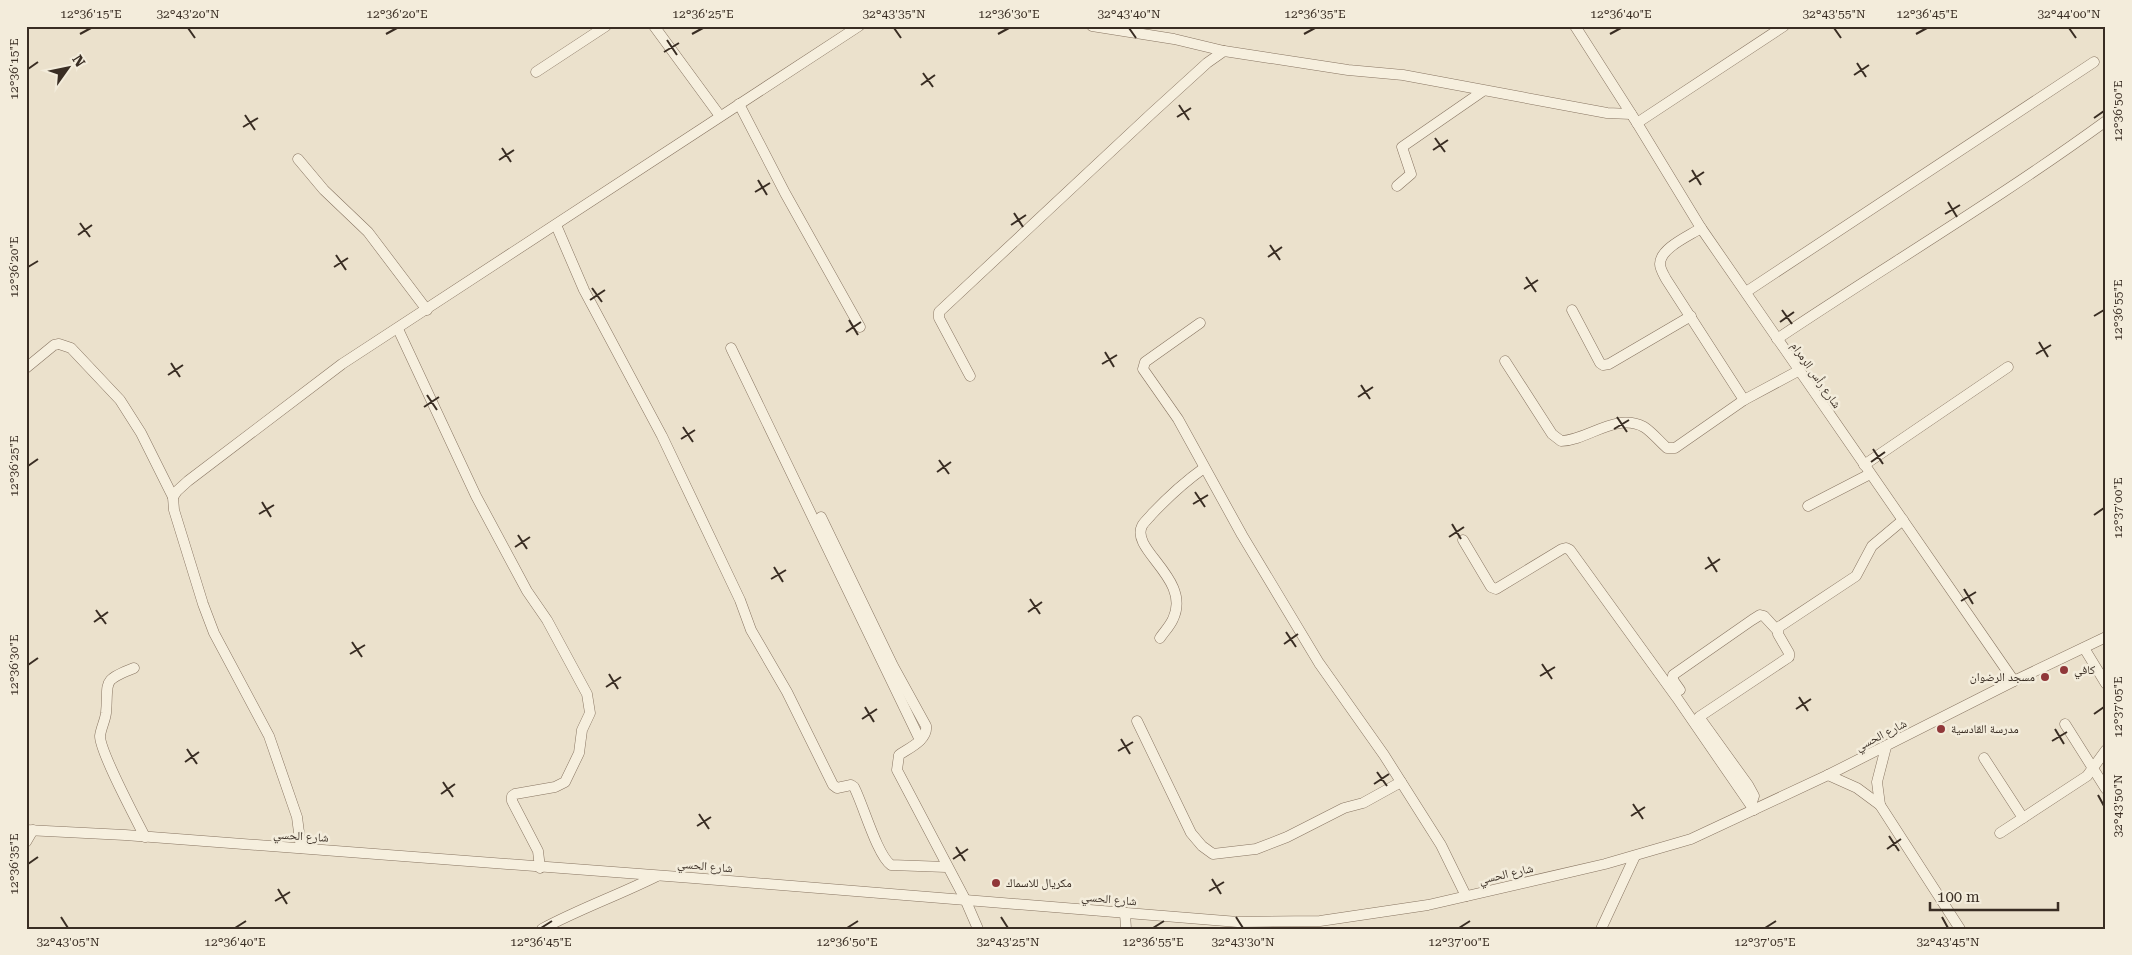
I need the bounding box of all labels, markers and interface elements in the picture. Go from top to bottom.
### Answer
text: 12°36'15"E [60,7,122,21]
text: 32°43'20"N [156,7,220,21]
text: 12°36'20"E [366,7,428,21]
text: 12°36'25"E [672,7,734,21]
text: 32°43'35"N [862,7,926,21]
text: 12°36'30"E [978,7,1040,21]
text: 32°43'40"N [1097,7,1161,21]
text: 12°36'35"E [1284,7,1346,21]
text: 12°36'40"E [1590,7,1652,21]
text: 32°43'55"N [1802,7,1866,21]
text: 12°36'45"E [1896,7,1958,21]
text: 32°44'00"N [2037,7,2101,21]
text: 12°36'15"E [7,38,21,100]
north arrow [42,42,92,92]
text: N [69,52,89,70]
text: 12°36'50"E [2111,80,2125,142]
text: 12°36'20"E [7,236,21,298]
text: 12°36'55"E [2111,279,2125,341]
street label: شارع رأس الرمرام [1787,339,1844,412]
text: 12°36'25"E [7,435,21,497]
text: 12°37'00"E [2111,477,2125,539]
text: 12°36'30"E [7,634,21,696]
place label: كافي [2074,663,2095,680]
marker: كافي [2058,664,2070,676]
place label: مسجد الرضوان [1970,670,2035,684]
marker: مسجد الرضوان [2039,671,2051,683]
text: 12°37'05"E [2111,676,2125,738]
street label: شارع الحسي [1853,716,1910,757]
place label: مدرسة القادسية [1951,722,2019,736]
marker: مدرسة القادسية [1935,723,1947,735]
text: 32°43'50"N [2111,774,2125,838]
street label: شارع الحسي [273,827,329,848]
text: 12°36'35"E [7,833,21,895]
street label: شارع الحسي [677,857,733,878]
street label: شارع الحسي [1477,861,1535,890]
place label: مكريال للاسماك [1006,876,1072,890]
marker: مكريال للاسماك [990,877,1002,889]
scale bar [1930,880,2057,912]
text: 100 m [1937,888,1980,906]
street label: شارع الحسي [1081,890,1137,911]
text: 32°43'05"N [36,935,100,949]
text: 12°36'40"E [204,935,266,949]
text: 12°36'45"E [510,935,572,949]
text: 12°36'50"E [816,935,878,949]
text: 32°43'25"N [976,935,1040,949]
text: 12°36'55"E [1122,935,1184,949]
text: 32°43'30"N [1211,935,1275,949]
text: 12°37'00"E [1428,935,1490,949]
text: 12°37'05"E [1734,935,1796,949]
text: 32°43'45"N [1916,935,1980,949]

